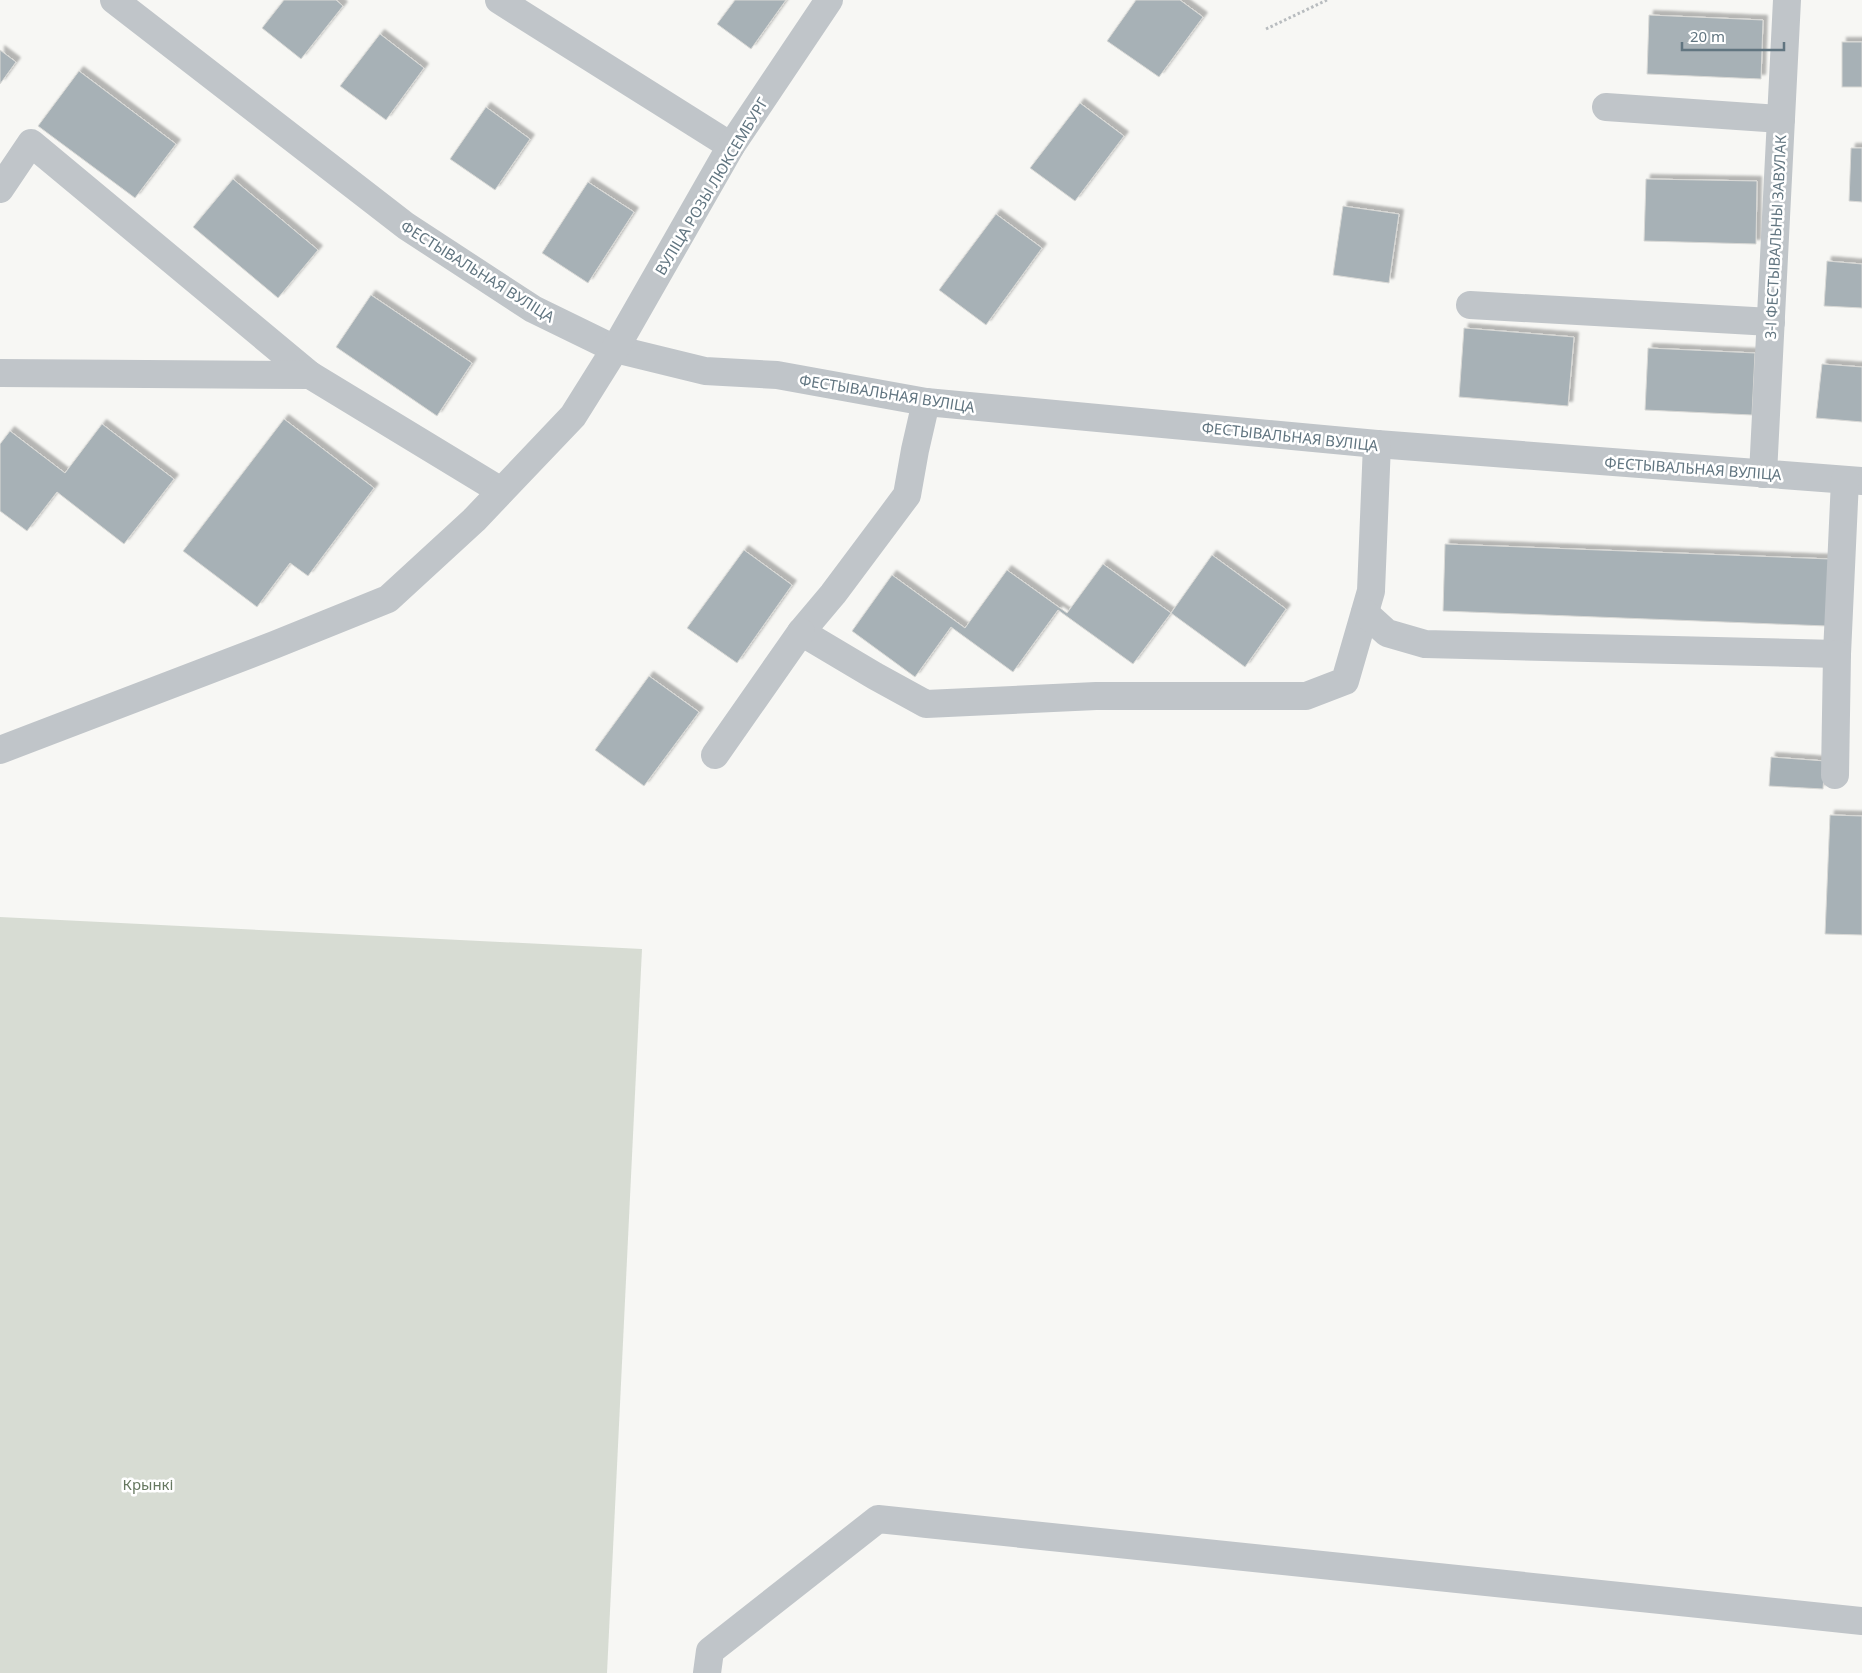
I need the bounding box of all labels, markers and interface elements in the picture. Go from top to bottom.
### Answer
scale bar [1682,20,1784,52]
text: 20 m [1690,26,1725,46]
street label: ВУЛІЦА РОЗЫ ЛЮКСЕМБУРГ [650,93,772,279]
street label: 3-І ФЕСТЫВАЛЬНЫ ЗАВУЛАК [1760,134,1790,340]
street label: ФЕСТЫВАЛЬНАЯ ВУЛІЦА [397,216,559,327]
street label: ФЕСТЫВАЛЬНАЯ ВУЛІЦА [798,369,977,417]
street label: ФЕСТЫВАЛЬНАЯ ВУЛІЦА [1201,417,1380,455]
street label: ФЕСТЫВАЛЬНАЯ ВУЛІЦА [1604,452,1783,484]
park label: Крынкі [123,1474,173,1494]

